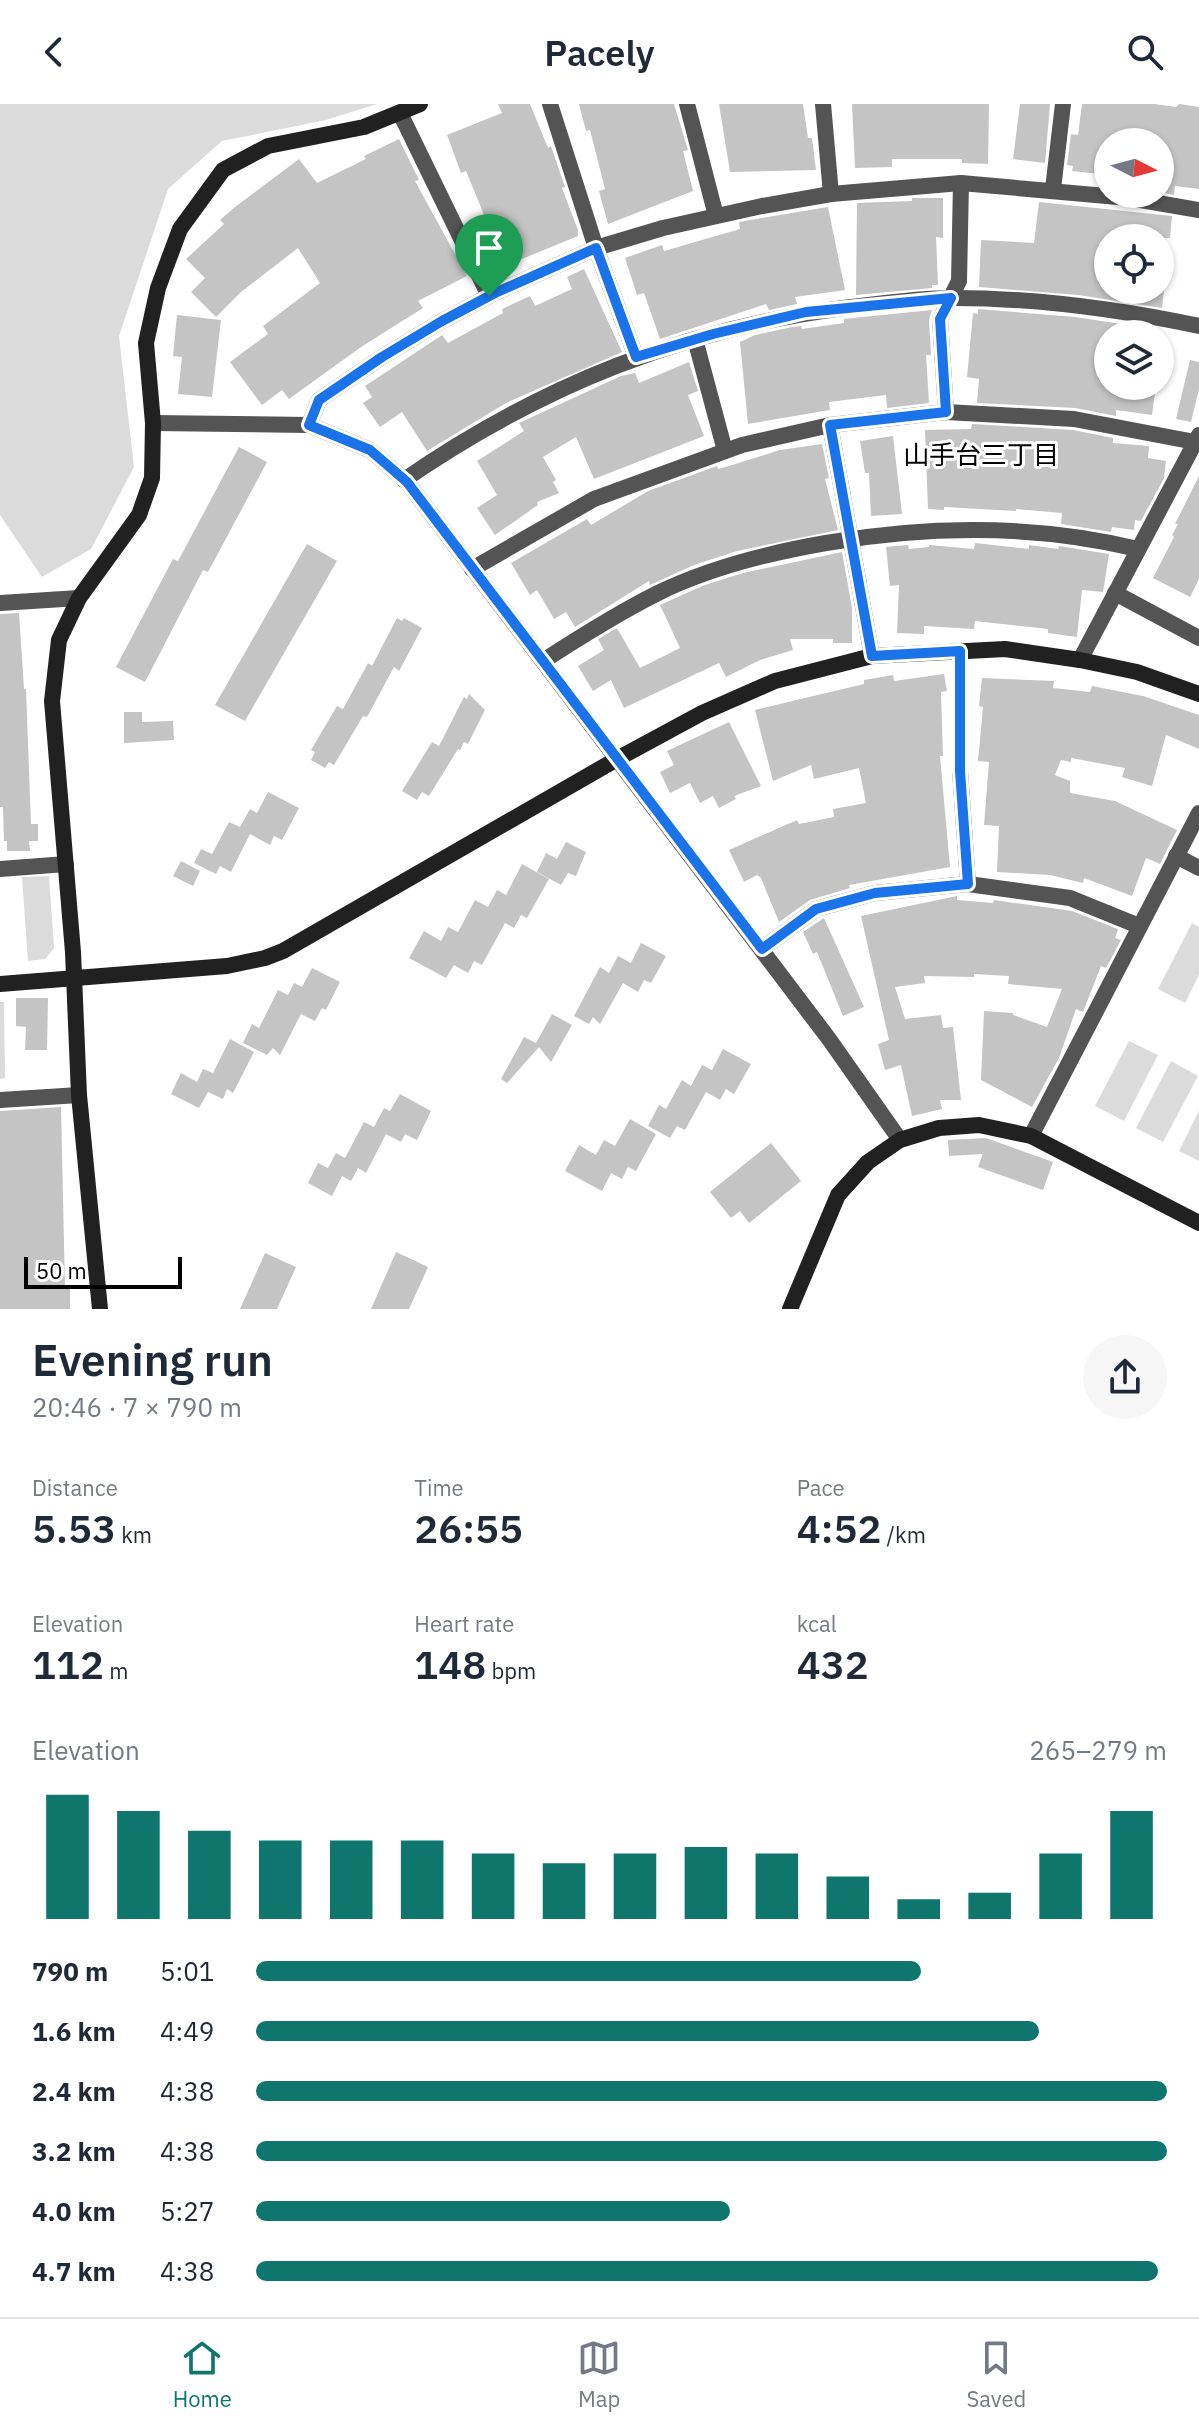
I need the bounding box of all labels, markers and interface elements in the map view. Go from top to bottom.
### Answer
text: Pacely [544,29,655,76]
icon: back [32,30,76,74]
icon: search [1123,30,1167,74]
north arrow [1094,128,1174,208]
map controls [1094,128,1174,400]
pin [455,214,523,296]
button: locate [1094,224,1174,304]
icon: arrive [467,226,511,270]
button: layers [1094,320,1174,400]
district label: 山手台三丁目 [903,437,1059,471]
scale bar [24,1253,182,1289]
text: 50 m [36,1256,87,1285]
text: Evening run [32,1331,273,1388]
button: share [1083,1335,1167,1419]
text: 20:46 · 7 × 790 m [32,1390,242,1424]
text: Distance [32,1473,118,1502]
text: Time [414,1473,464,1502]
text: Pace [797,1473,845,1502]
text: 5.53 [32,1502,116,1554]
text: 26:55 [414,1502,523,1554]
text: 4:52 [797,1502,881,1554]
text: km [116,1520,152,1549]
text: /km [881,1520,926,1549]
text: Elevation [32,1609,123,1638]
text: Heart rate [414,1609,514,1638]
text: kcal [797,1609,837,1638]
text: 112 [32,1638,104,1690]
text: 148 [414,1638,486,1690]
text: 432 [797,1638,869,1690]
text: m [104,1656,128,1685]
text: bpm [486,1656,536,1685]
text: Elevation [32,1733,140,1767]
text: 265–279 m [1029,1733,1167,1767]
text: 790 m [32,1954,108,1988]
text: 5:01 [160,1954,214,1988]
text: 1.6 km [32,2014,116,2048]
text: 4:49 [160,2014,214,2048]
text: 2.4 km [32,2074,116,2108]
text: 4:38 [160,2074,214,2108]
text: 3.2 km [32,2134,116,2168]
text: 4:38 [160,2134,214,2168]
text: 4.0 km [32,2194,116,2228]
text: 5:27 [160,2194,214,2228]
text: 4.7 km [32,2254,116,2288]
text: 4:38 [160,2254,214,2288]
tab: Home [173,2336,232,2413]
tab: Map [577,2336,621,2413]
tab: Saved [966,2336,1026,2413]

